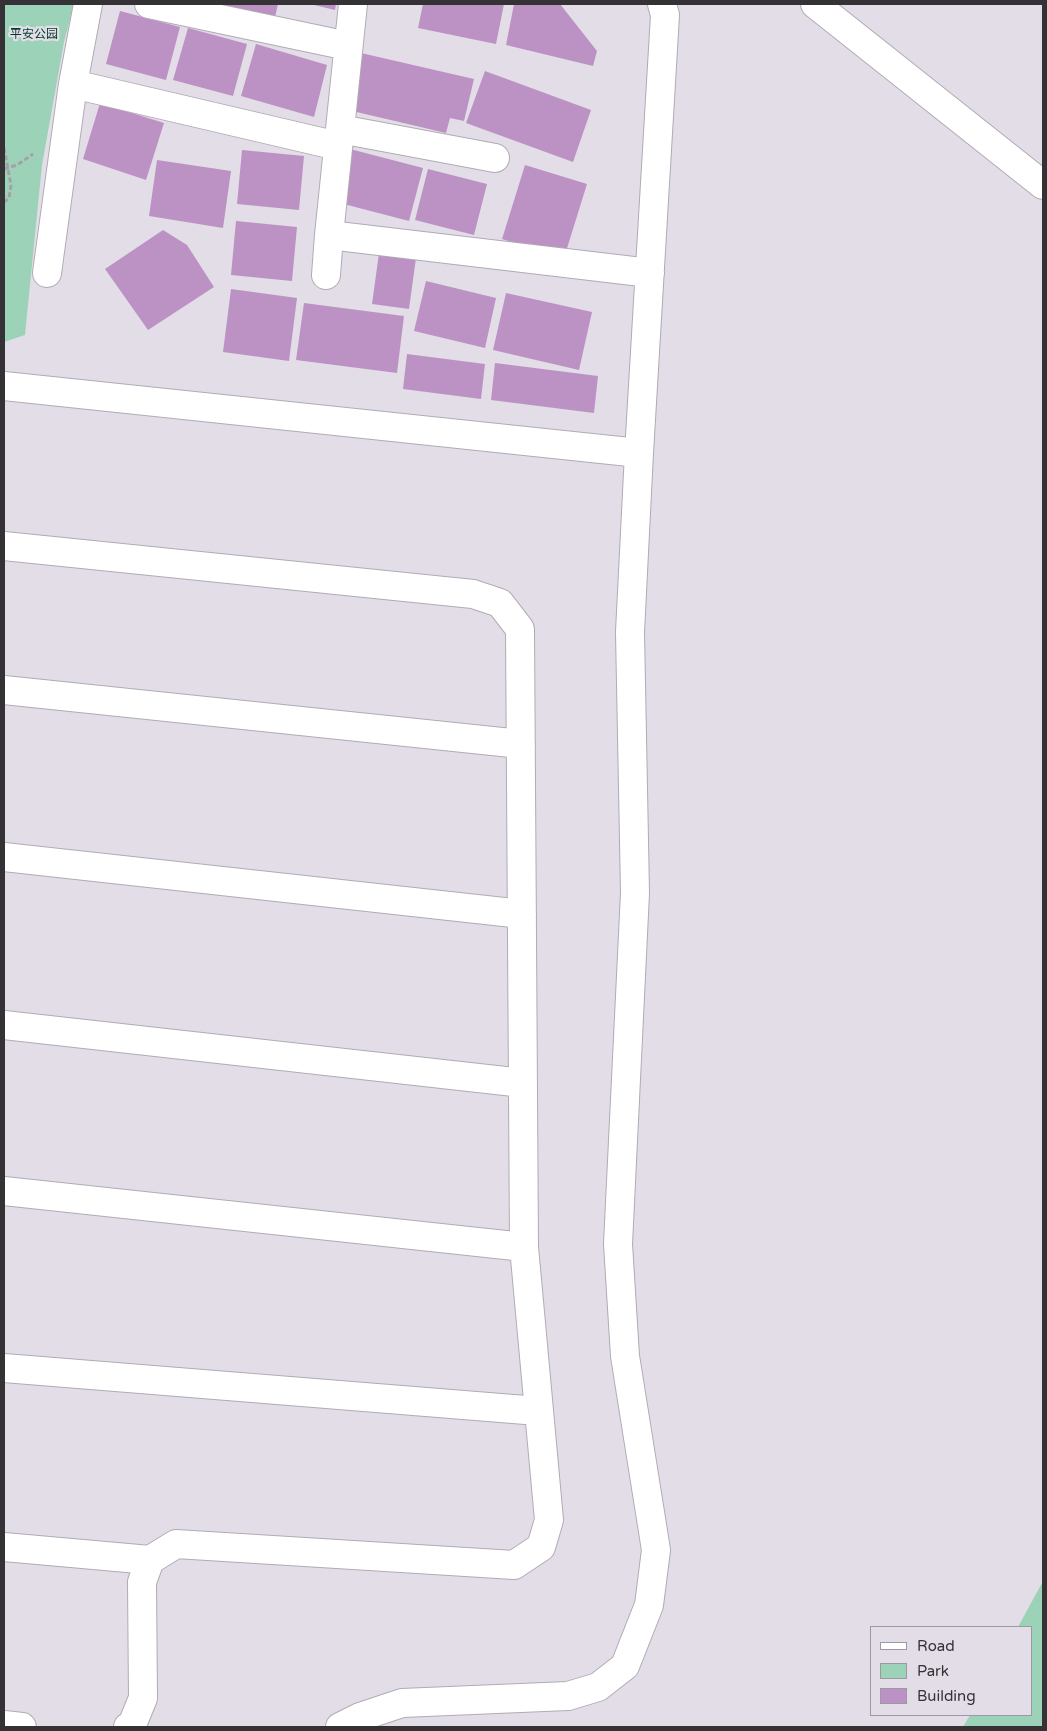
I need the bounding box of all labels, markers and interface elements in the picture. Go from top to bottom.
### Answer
park label: 平安公园 [10,28,58,42]
legend [870,1626,1032,1716]
text: Road [917,1637,955,1655]
text: Park [917,1662,949,1680]
text: Building [917,1687,976,1705]

